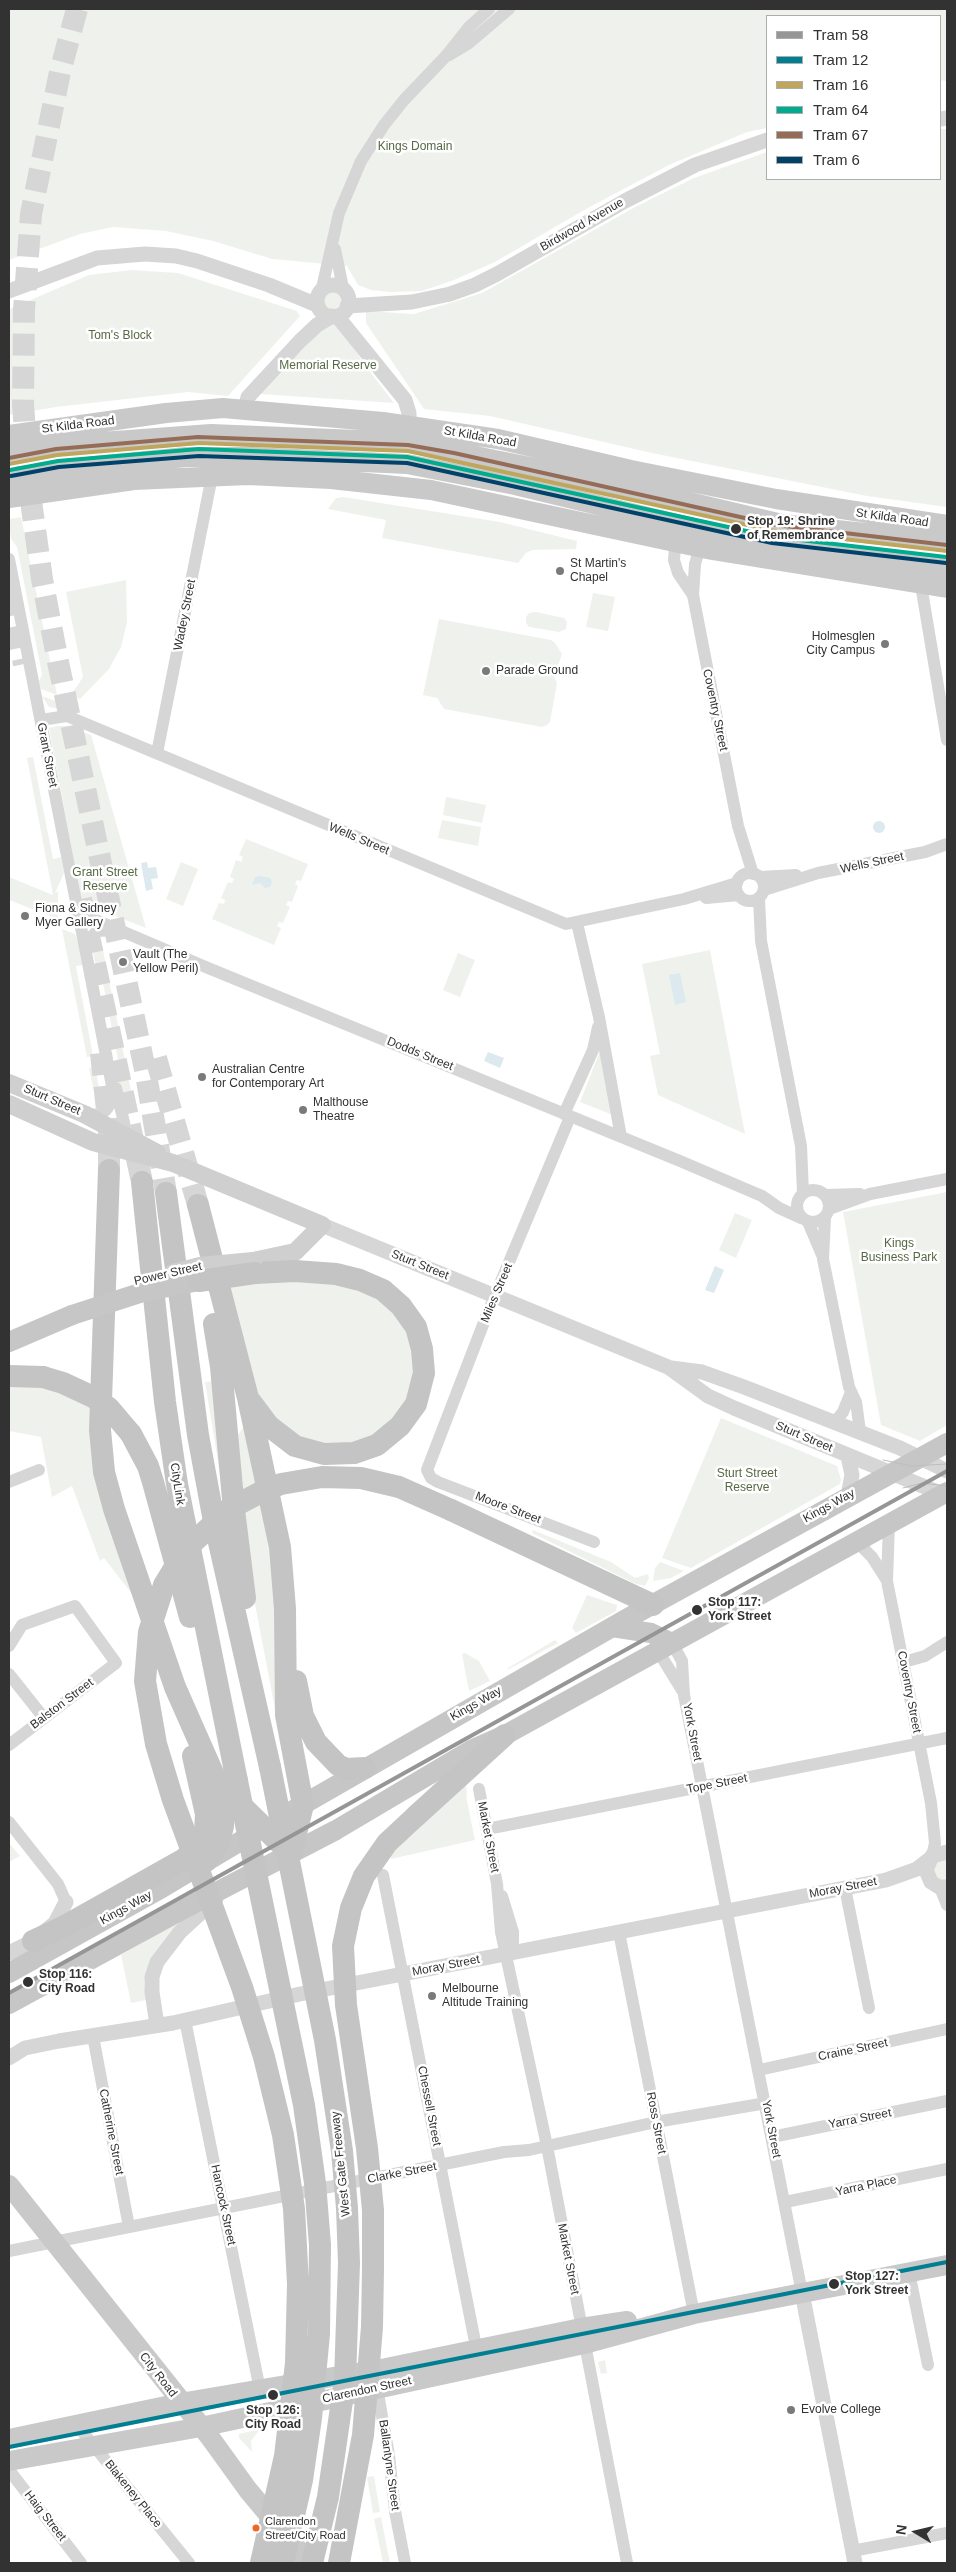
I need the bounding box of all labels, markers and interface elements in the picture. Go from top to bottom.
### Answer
legend [766,15,941,180]
text: Tram 58 [813,26,868,43]
text: Tram 12 [813,51,868,68]
text: Tram 16 [813,76,868,93]
text: Tram 64 [813,101,868,118]
text: Tram 67 [813,126,868,143]
park label: Kings Domain [378,140,452,154]
text: Tram 6 [813,151,860,168]
street label: Birdwood Avenue [538,195,626,255]
park label: Tom's Block [88,329,152,343]
park label: Memorial Reserve [279,359,377,373]
street label: St Kilda Road [41,413,115,437]
street label: St Kilda Road [443,424,517,450]
street label: St Kilda Road [855,506,929,530]
place label: Stop 19: Shrine of Remembrance [747,515,844,543]
marker: Stop 19: Shrine of Remembrance [729,522,743,536]
place label: St Martin's Chapel [570,557,626,585]
marker: St Martin's Chapel [554,565,566,577]
street label: Wadey Street [171,578,199,652]
place label: Holmesglen City Campus [806,630,875,658]
marker: Holmesglen City Campus [879,638,891,650]
place label: Parade Ground [496,664,578,678]
marker: Parade Ground [480,665,492,677]
street label: Coventry Street [699,668,731,752]
street label: Grant Street [34,722,60,788]
street label: Wells Street [327,820,391,858]
street label: Wells Street [839,849,905,877]
park label: Grant Street Reserve [72,866,138,894]
place label: Fiona & Sidney Myer Gallery [35,902,116,930]
marker: Fiona & Sidney Myer Gallery [19,910,31,922]
place label: Vault (The Yellow Peril) [133,948,199,976]
marker: Vault (The Yellow Peril) [117,956,129,968]
street label: Dodds Street [385,1034,455,1074]
place label: Australian Centre for Contemporary Art [212,1063,324,1091]
marker: Australian Centre for Contemporary Art [196,1071,208,1083]
street label: Sturt Street [21,1082,83,1118]
place label: Malthouse Theatre [313,1096,368,1124]
marker: Malthouse Theatre [297,1104,309,1116]
park label: Kings Business Park [861,1237,937,1265]
street label: Sturt Street [389,1247,451,1283]
street label: Power Street [133,1259,203,1289]
street label: Miles Street [478,1261,516,1325]
street label: Sturt Street [773,1419,835,1455]
street label: CityLink [167,1462,187,1506]
park label: Sturt Street Reserve [717,1467,777,1495]
street label: Kings Way [801,1486,857,1526]
street label: Moore Street [473,1489,543,1527]
place label: Stop 117: York Street [708,1596,771,1624]
marker: Stop 117: York Street [690,1603,704,1617]
street label: Coventry Street [894,1650,924,1734]
street label: Balston Street [28,1676,96,1732]
street label: Kings Way [448,1684,504,1724]
street label: York Street [679,1702,705,1762]
street label: Tope Street [686,1771,748,1797]
street label: Market Street [474,1800,502,1874]
street label: Moray Street [808,1874,878,1902]
street label: Kings Way [98,1888,154,1928]
street label: Moray Street [411,1952,481,1980]
place label: Stop 116: City Road [39,1968,95,1996]
marker: Stop 116: City Road [21,1975,35,1989]
place label: Melbourne Altitude Training [442,1982,528,2010]
marker: Melbourne Altitude Training [426,1990,438,2002]
street label: Craine Street [817,2036,889,2064]
street label: Chessell Street [414,2065,444,2147]
street label: Catherine Street [96,2088,126,2176]
street label: Ross Street [643,2091,669,2155]
street label: York Street [758,2099,784,2159]
street label: Yarra Street [827,2106,893,2132]
street label: West Gate Freeway [328,2111,354,2217]
street label: Clarke Street [366,2159,438,2187]
street label: Hancock Street [207,2163,239,2247]
street label: Yarra Place [834,2173,898,2199]
street label: Market Street [554,2222,582,2296]
place label: Stop 127: York Street [845,2270,908,2298]
marker: Stop 127: York Street [827,2277,841,2291]
street label: City Road [136,2350,180,2400]
street label: Clarendon Street [321,2374,413,2406]
marker: Stop 126: City Road [266,2388,280,2402]
place label: Evolve College [801,2403,881,2417]
place label: Stop 126: City Road [245,2404,301,2432]
marker: Evolve College [785,2404,797,2416]
street label: Ballantyne Street [376,2419,402,2511]
street label: Blakeney Place [101,2457,165,2531]
street label: Haig Street [21,2488,69,2544]
north arrow [891,2507,941,2557]
place label: Clarendon Street/City Road [265,2515,346,2541]
marker: Clarendon Street/City Road [251,2523,261,2533]
text: N [892,2523,910,2536]

